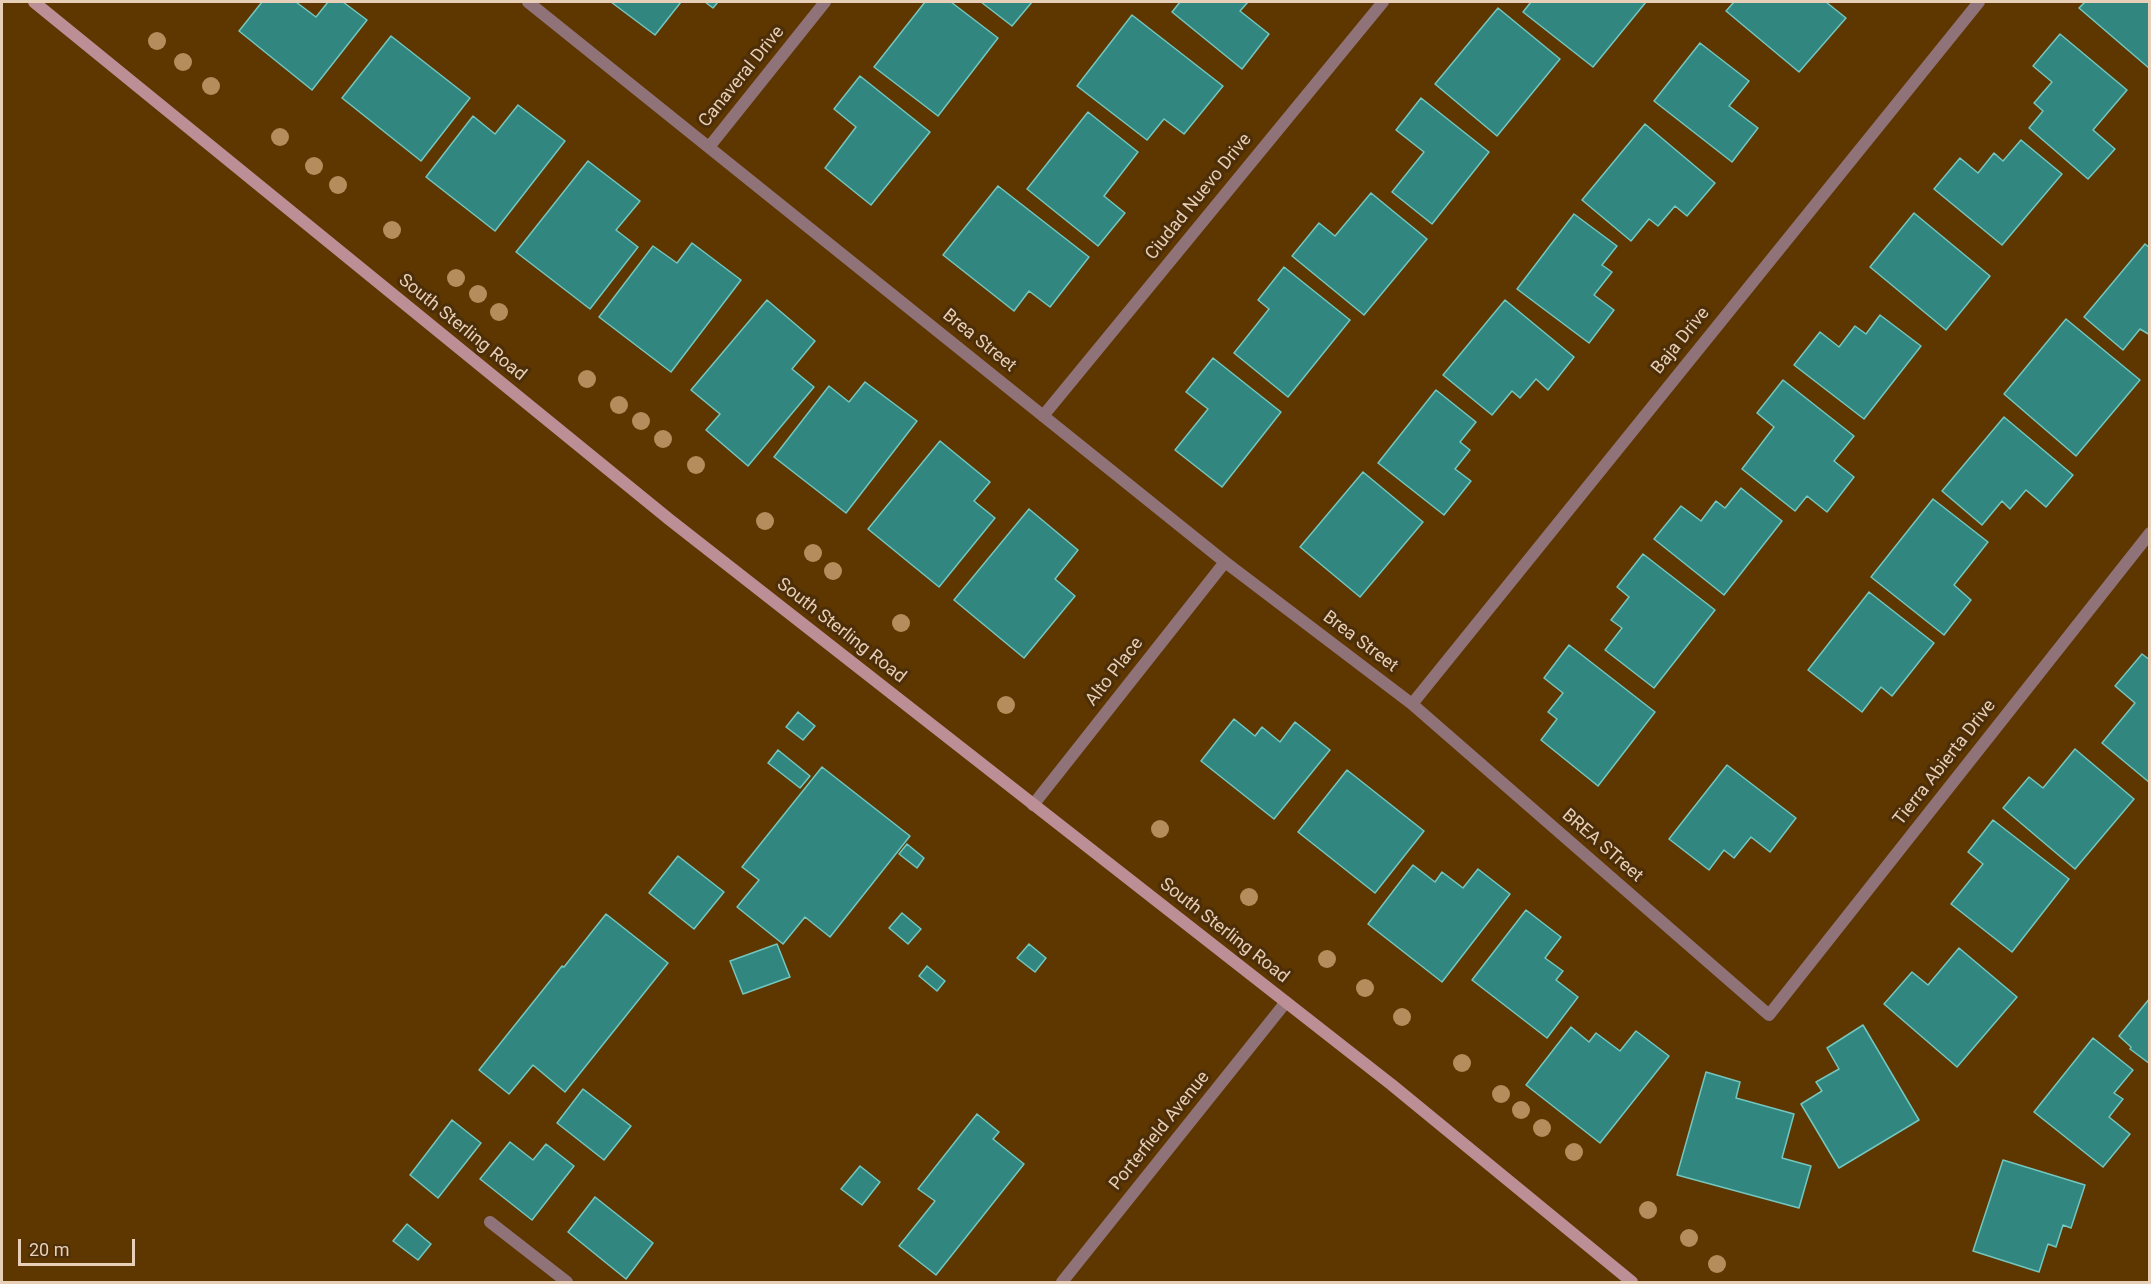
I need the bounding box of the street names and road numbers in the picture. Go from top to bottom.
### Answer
street label: Canaveral Drive [695,22,789,132]
street label: Ciudad Nuevo Drive [1141,129,1257,265]
street label: South Sterling Road [394,270,530,386]
street label: Baja Drive [1647,303,1715,379]
street label: Brea Street [938,305,1020,377]
street label: South Sterling Road [772,574,910,688]
street label: Brea Street [1318,607,1402,677]
street label: Alto Place [1082,633,1148,711]
street label: Tierra Abierta Drive [1889,696,2001,830]
street label: BREA STreet [1557,805,1647,887]
street label: South Sterling Road [1155,874,1293,988]
street label: Porterfield Avenue [1105,1067,1215,1195]

